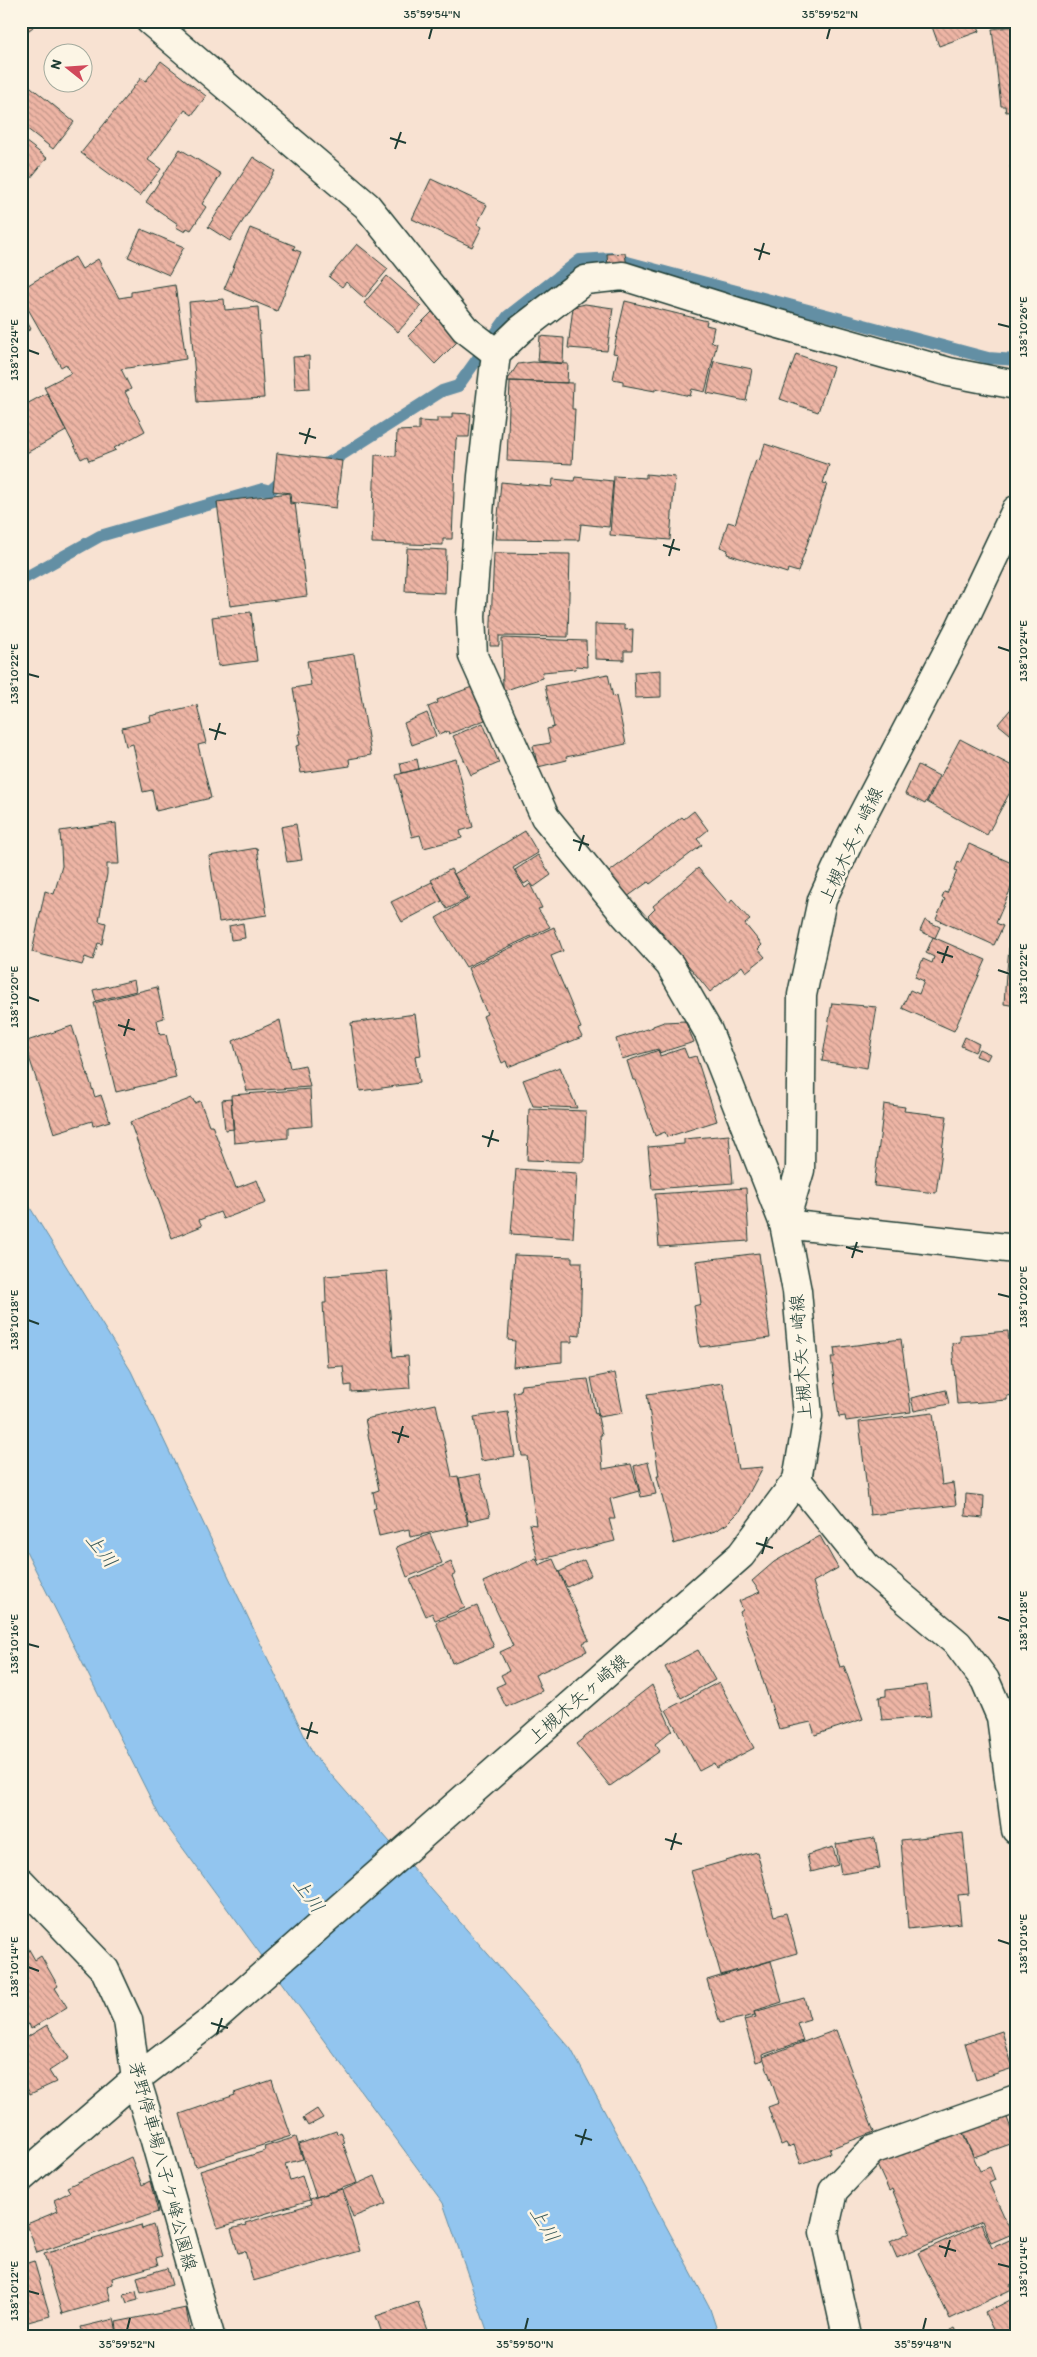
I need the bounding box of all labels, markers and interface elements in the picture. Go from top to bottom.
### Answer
text: 35°59'54"N [403,7,461,21]
text: 35°59'52"N [802,7,858,21]
north arrow [42,42,92,92]
text: N [47,57,66,71]
text: 138°10'26"E [1016,296,1030,358]
text: 138°10'24"E [7,319,21,381]
text: 138°10'24"E [1016,620,1030,682]
text: 138°10'22"E [7,643,21,705]
street label: 上槻木矢ヶ崎線 [814,783,888,907]
text: 138°10'22"E [1016,943,1030,1005]
text: 138°10'20"E [7,966,21,1028]
text: 138°10'20"E [1016,1266,1030,1328]
text: 138°10'18"E [7,1289,21,1350]
street label: 上槻木矢ヶ崎線 [786,1293,816,1421]
water label: 上川 [81,1528,122,1572]
text: 138°10'18"E [1016,1590,1030,1651]
text: 138°10'16"E [7,1613,21,1674]
street label: 上槻木矢ヶ崎線 [523,1649,633,1749]
water label: 上川 [288,1873,329,1917]
text: 138°10'16"E [1016,1913,1030,1974]
text: 138°10'14"E [7,1936,21,1998]
street label: 茅野停車場八子ケ峰公園線 [124,2059,202,2273]
water label: 上川 [525,2202,564,2246]
text: 138°10'14"E [1016,2236,1030,2298]
text: 138°10'12"E [7,2260,21,2321]
text: 35°59'52"N [99,2337,155,2351]
text: 35°59'50"N [496,2337,554,2351]
text: 35°59'48"N [894,2337,952,2351]

